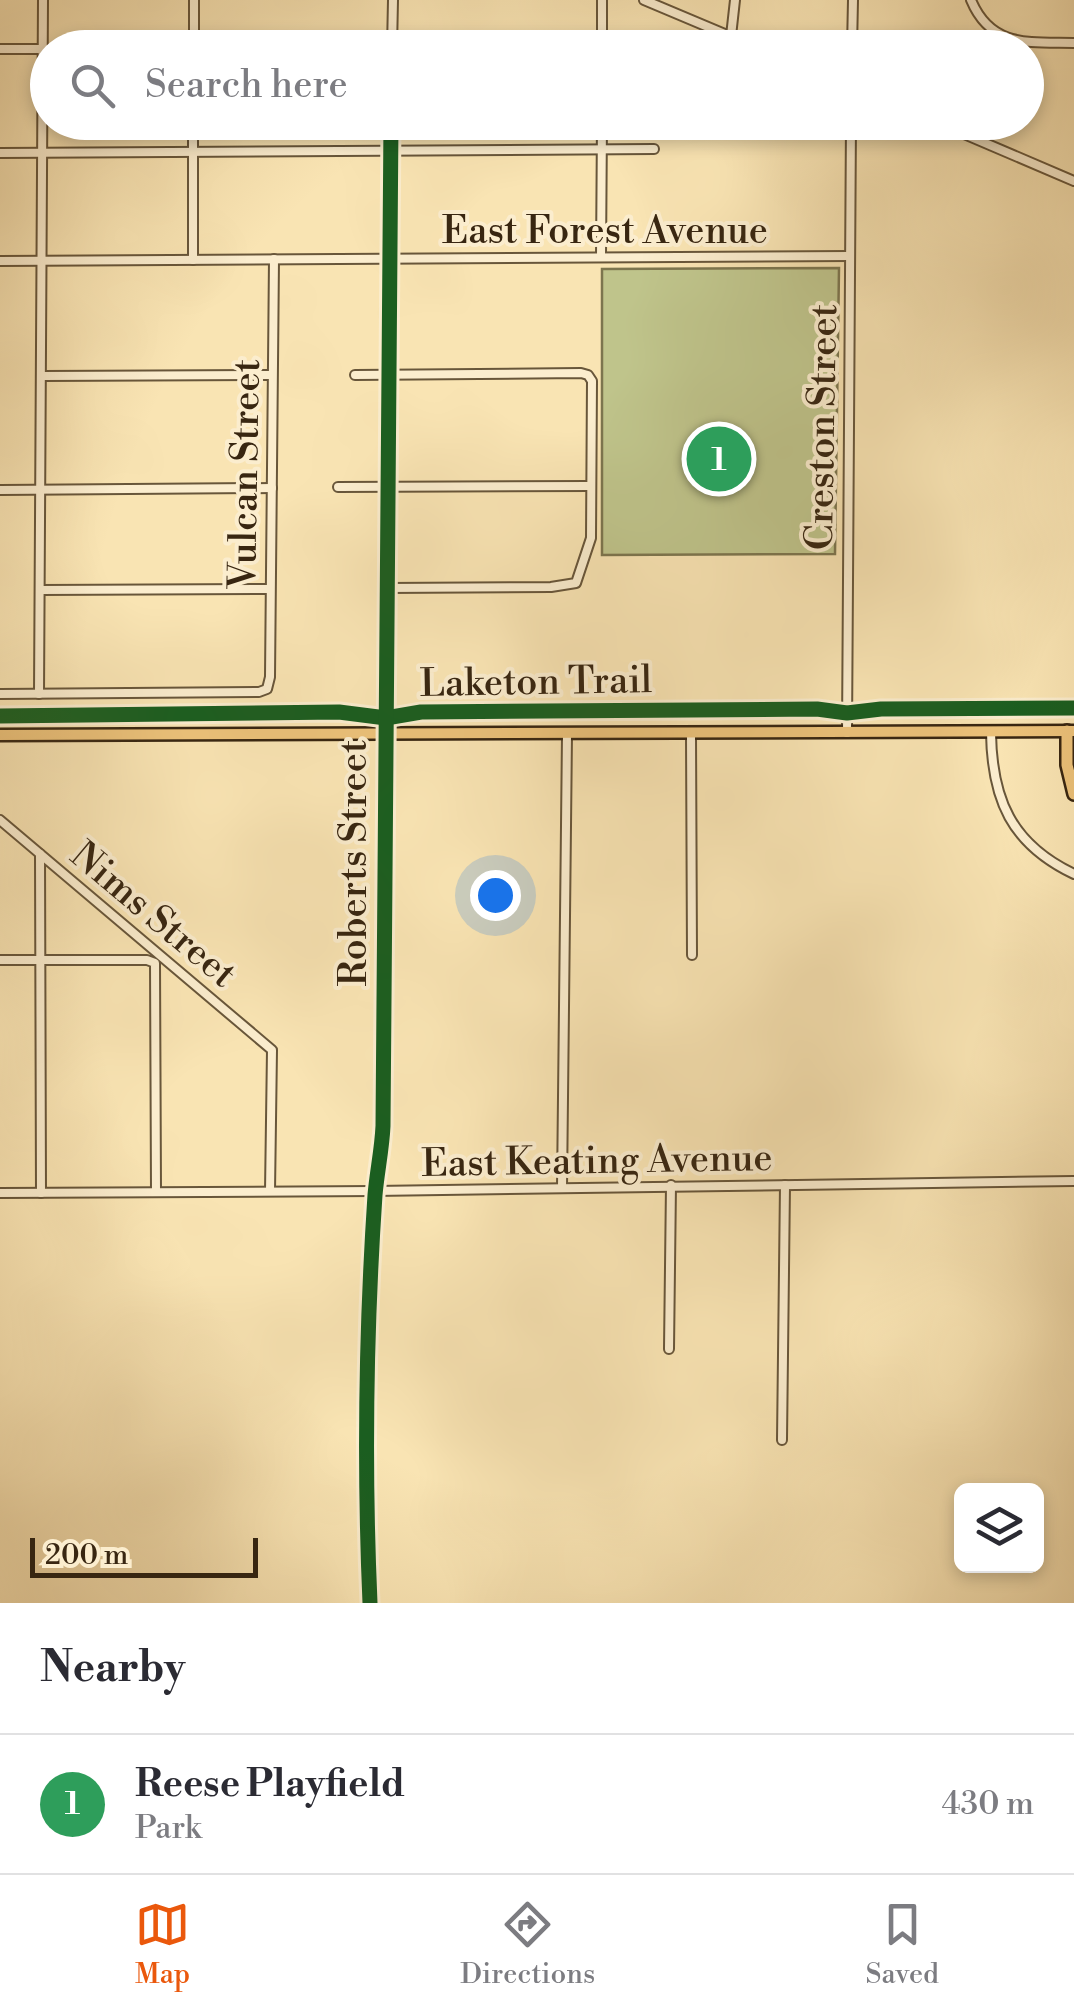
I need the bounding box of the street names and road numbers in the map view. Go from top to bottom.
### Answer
street label: East Forest Avenue [442,208,768,255]
street label: Creston Street [797,303,848,551]
street label: Vulcan Street [220,359,271,591]
street label: Laketon Trail [419,657,653,708]
street label: Roberts Street [331,740,378,986]
street label: Nims Street [61,832,245,998]
street label: East Keating Avenue [421,1135,773,1188]

